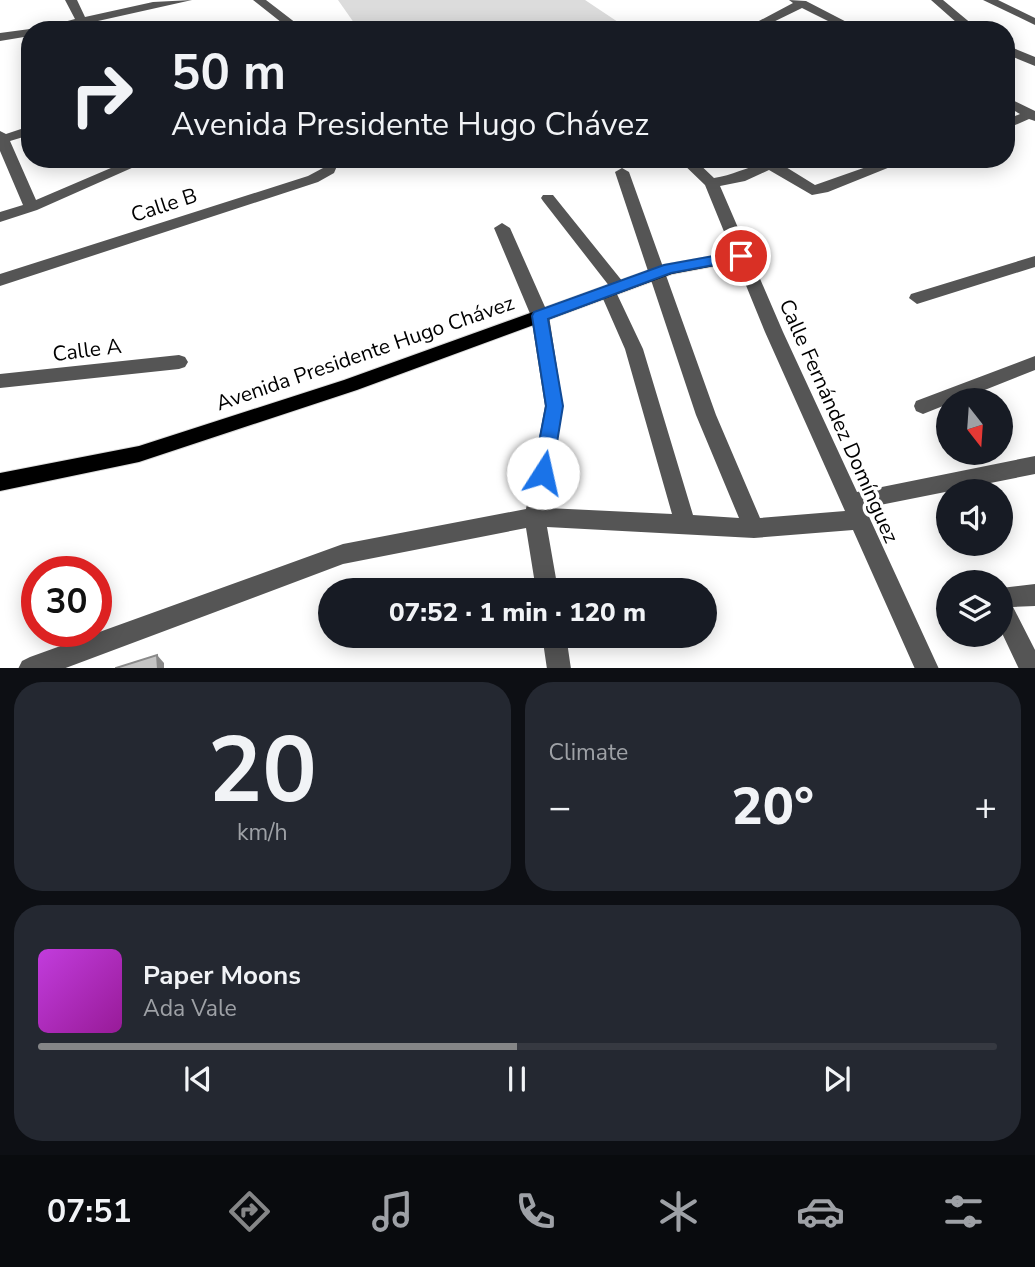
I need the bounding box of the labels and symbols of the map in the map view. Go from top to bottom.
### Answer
street label: Calle B [127,181,201,229]
pin [711,226,771,286]
street label: Avenida Presidente Hugo Chávez [212,289,518,417]
street label: Calle Fernández Domínguez [773,295,906,548]
street label: Calle A [51,332,123,368]
north arrow [936,388,1013,466]
position arrow [506,436,580,510]
speed limit sign: 30 [21,556,112,647]

